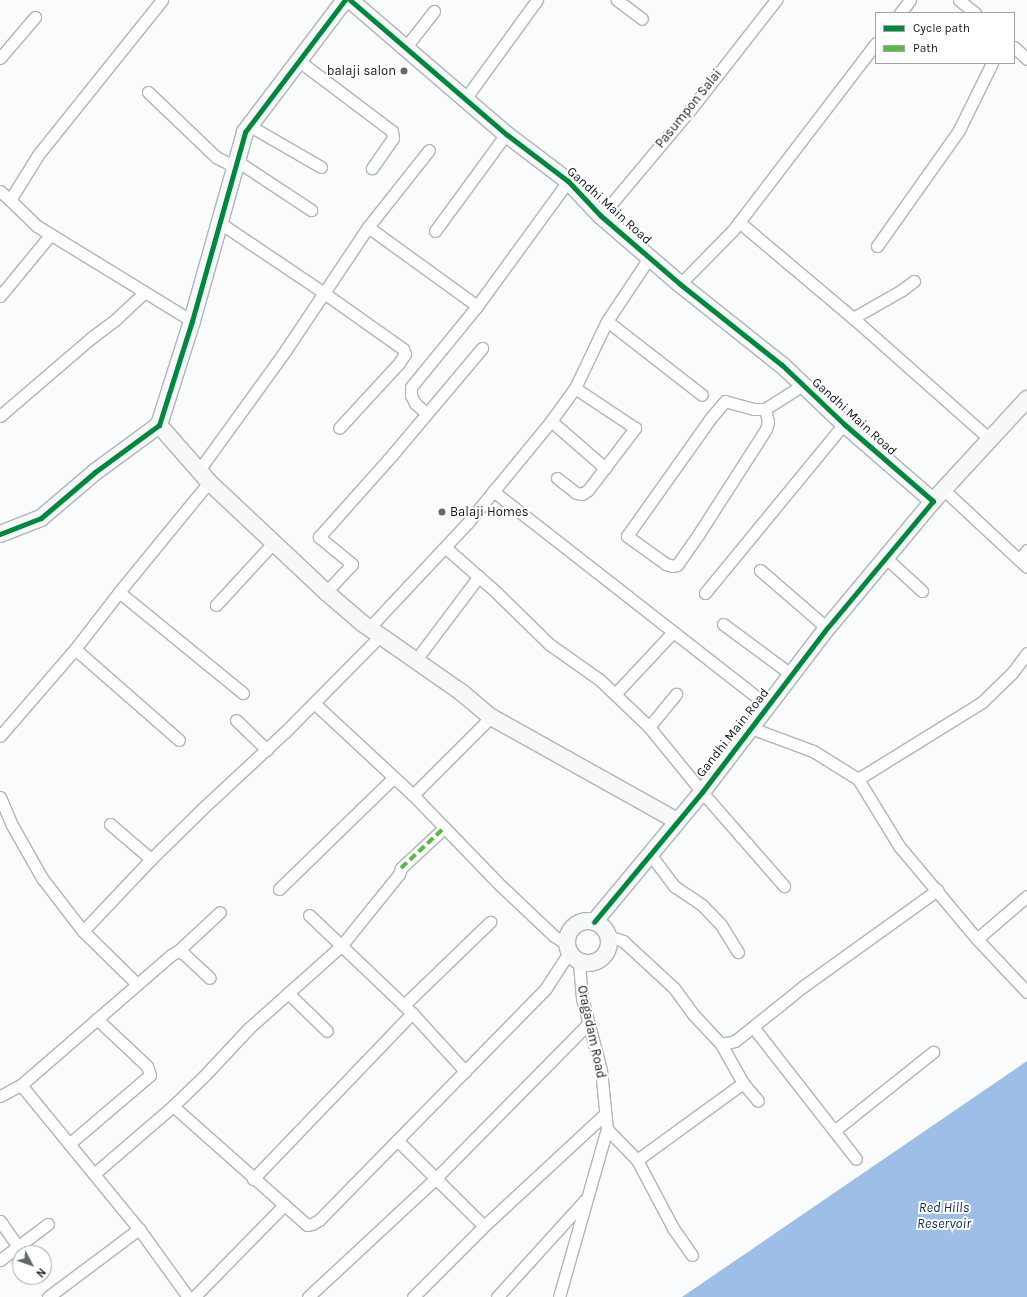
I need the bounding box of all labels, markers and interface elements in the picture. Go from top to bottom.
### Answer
legend [875,12,1015,64]
text: Cycle path [913,21,970,35]
text: Path [913,41,938,55]
place label: balaji salon [327,63,396,79]
marker: balaji salon [399,66,409,76]
street label: Pasumpon Salai [653,67,725,151]
street label: Gandhi Main Road [563,164,655,248]
street label: Gandhi Main Road [808,375,900,459]
place label: Balaji Homes [450,504,529,520]
marker: Balaji Homes [437,507,447,517]
street label: Gandhi Main Road [693,685,773,781]
street label: Oragadam Road [574,984,608,1080]
water label: Red Hills Reservoir [917,1200,971,1232]
north arrow [12,1245,52,1285]
text: N [33,1265,48,1280]

